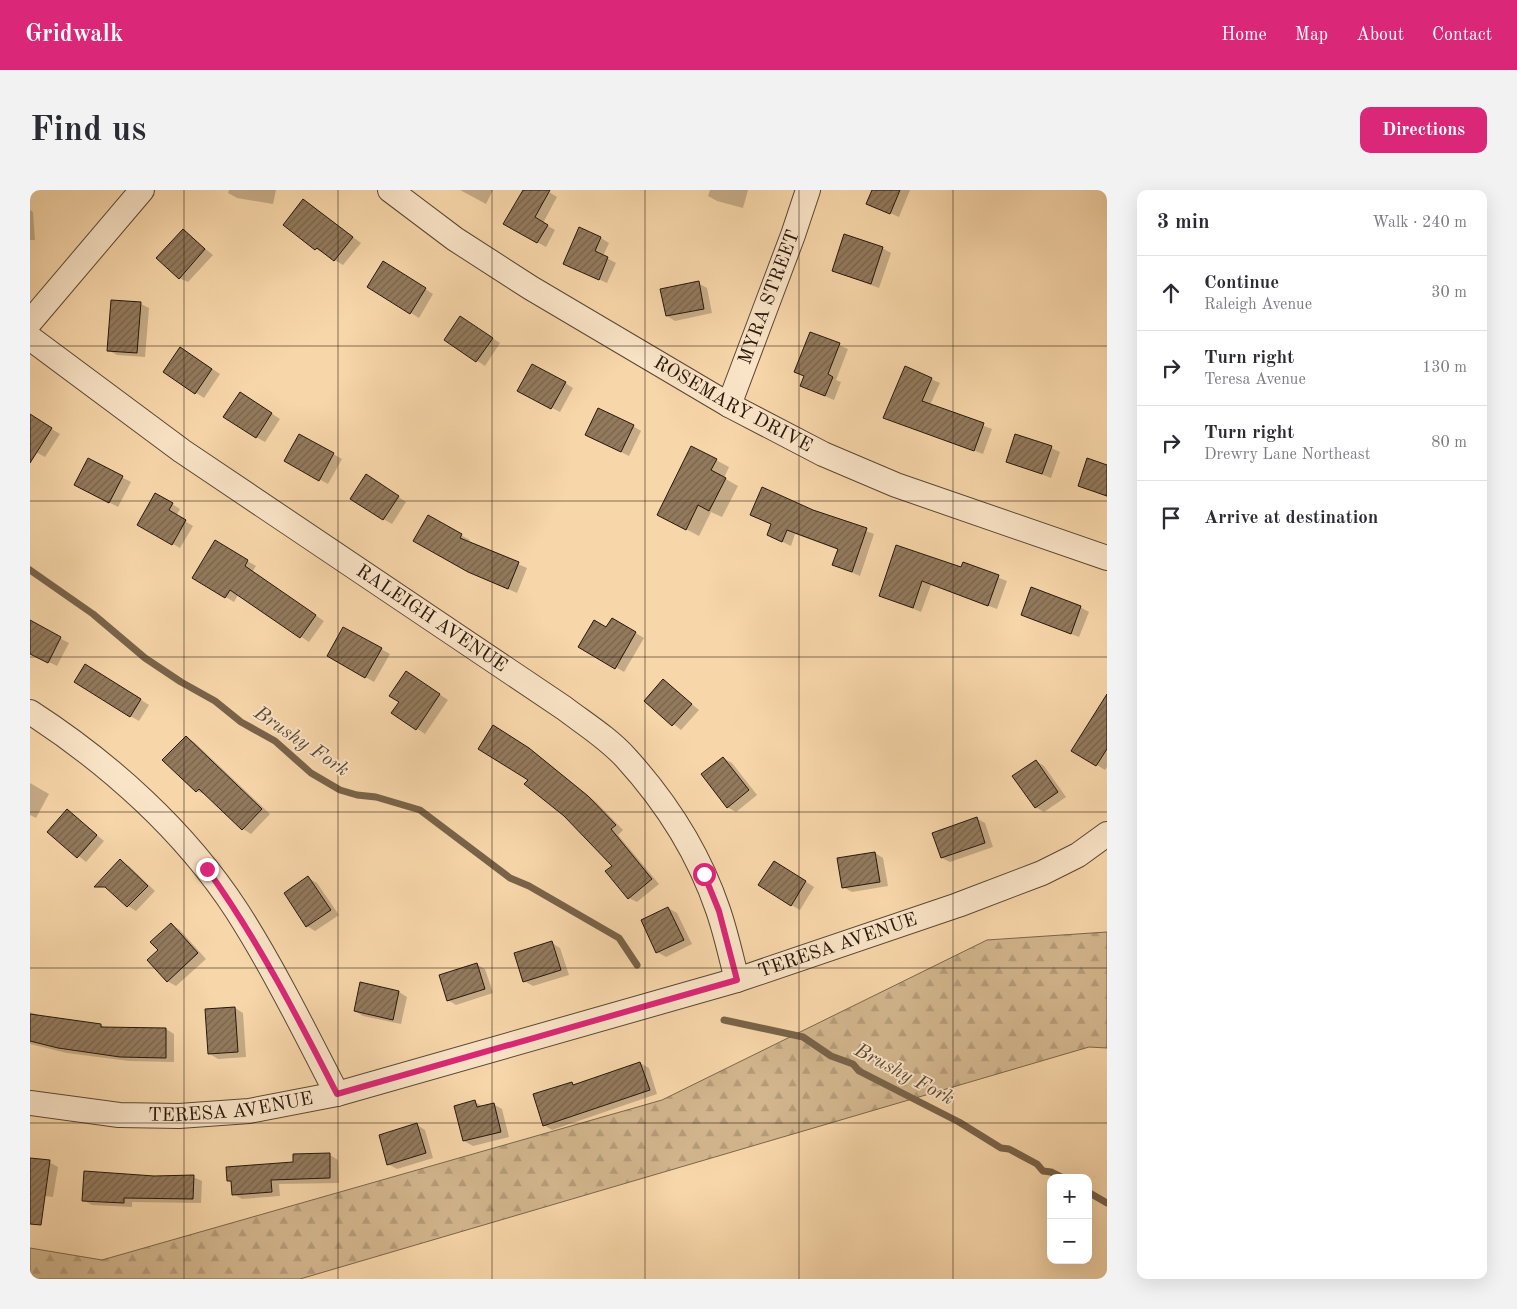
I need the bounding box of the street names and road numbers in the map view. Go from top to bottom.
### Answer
street label: MYRA STREET [736,228,803,367]
street label: ROSEMARY DRIVE [650,353,815,456]
street label: RALEIGH AVENUE [353,561,510,676]
street label: TERESA AVENUE [756,910,920,982]
street label: TERESA AVENUE [148,1089,315,1126]

